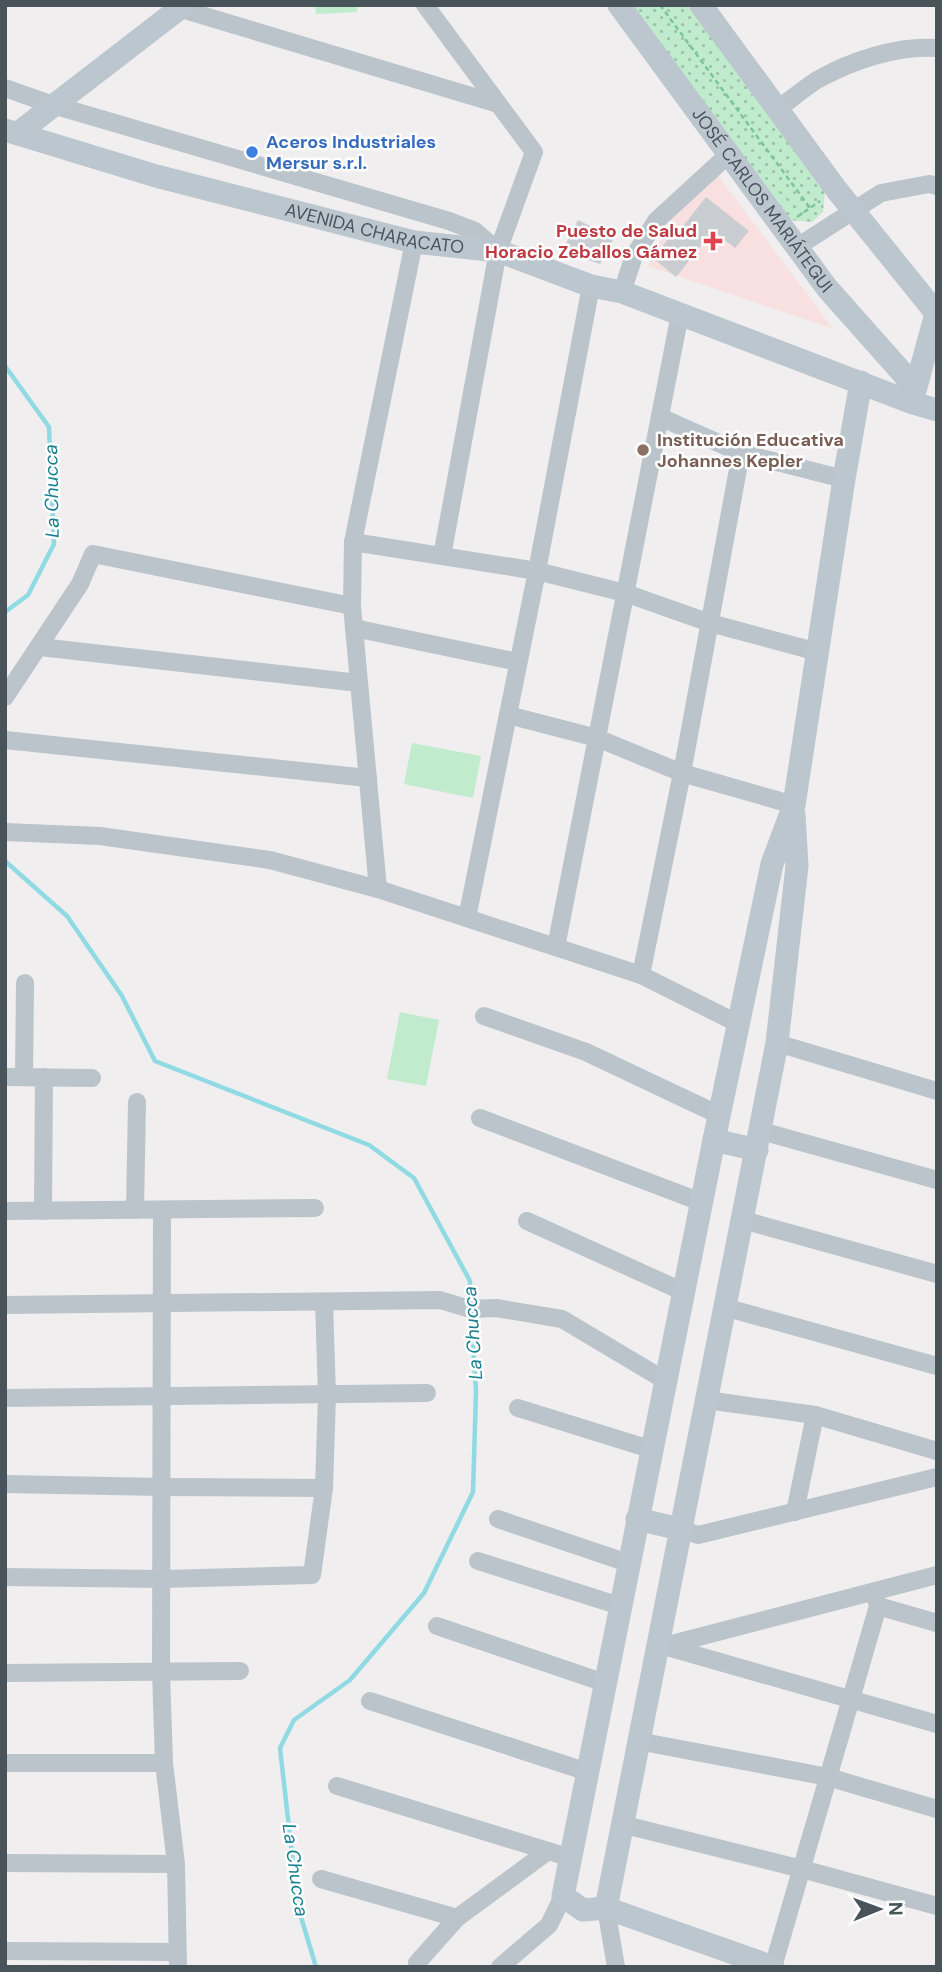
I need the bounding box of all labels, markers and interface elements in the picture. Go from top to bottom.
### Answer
street label: JOSÉ CARLOS MARIÁTEGUI [686,103,838,298]
place label: Aceros Industriales Mersur s.r.l. [266,130,436,175]
marker: Aceros Industriales Mersur s.r.l. [244,144,260,160]
street label: AVENIDA CHARACATO [283,198,465,259]
place label: Puesto de Salud Horacio Zeballos Gámez [485,219,697,264]
marker: Puesto de Salud Horacio Zeballos Gámez [703,231,723,251]
place label: Institución Educativa Johannes Kepler [657,428,844,473]
marker: Institución Educativa Johannes Kepler [635,442,651,458]
water label: La Chucca [38,444,65,538]
water label: La Chucca [457,1285,488,1381]
water label: La Chucca [277,1822,314,1918]
north arrow [844,1874,914,1944]
text: N [883,1902,908,1916]

